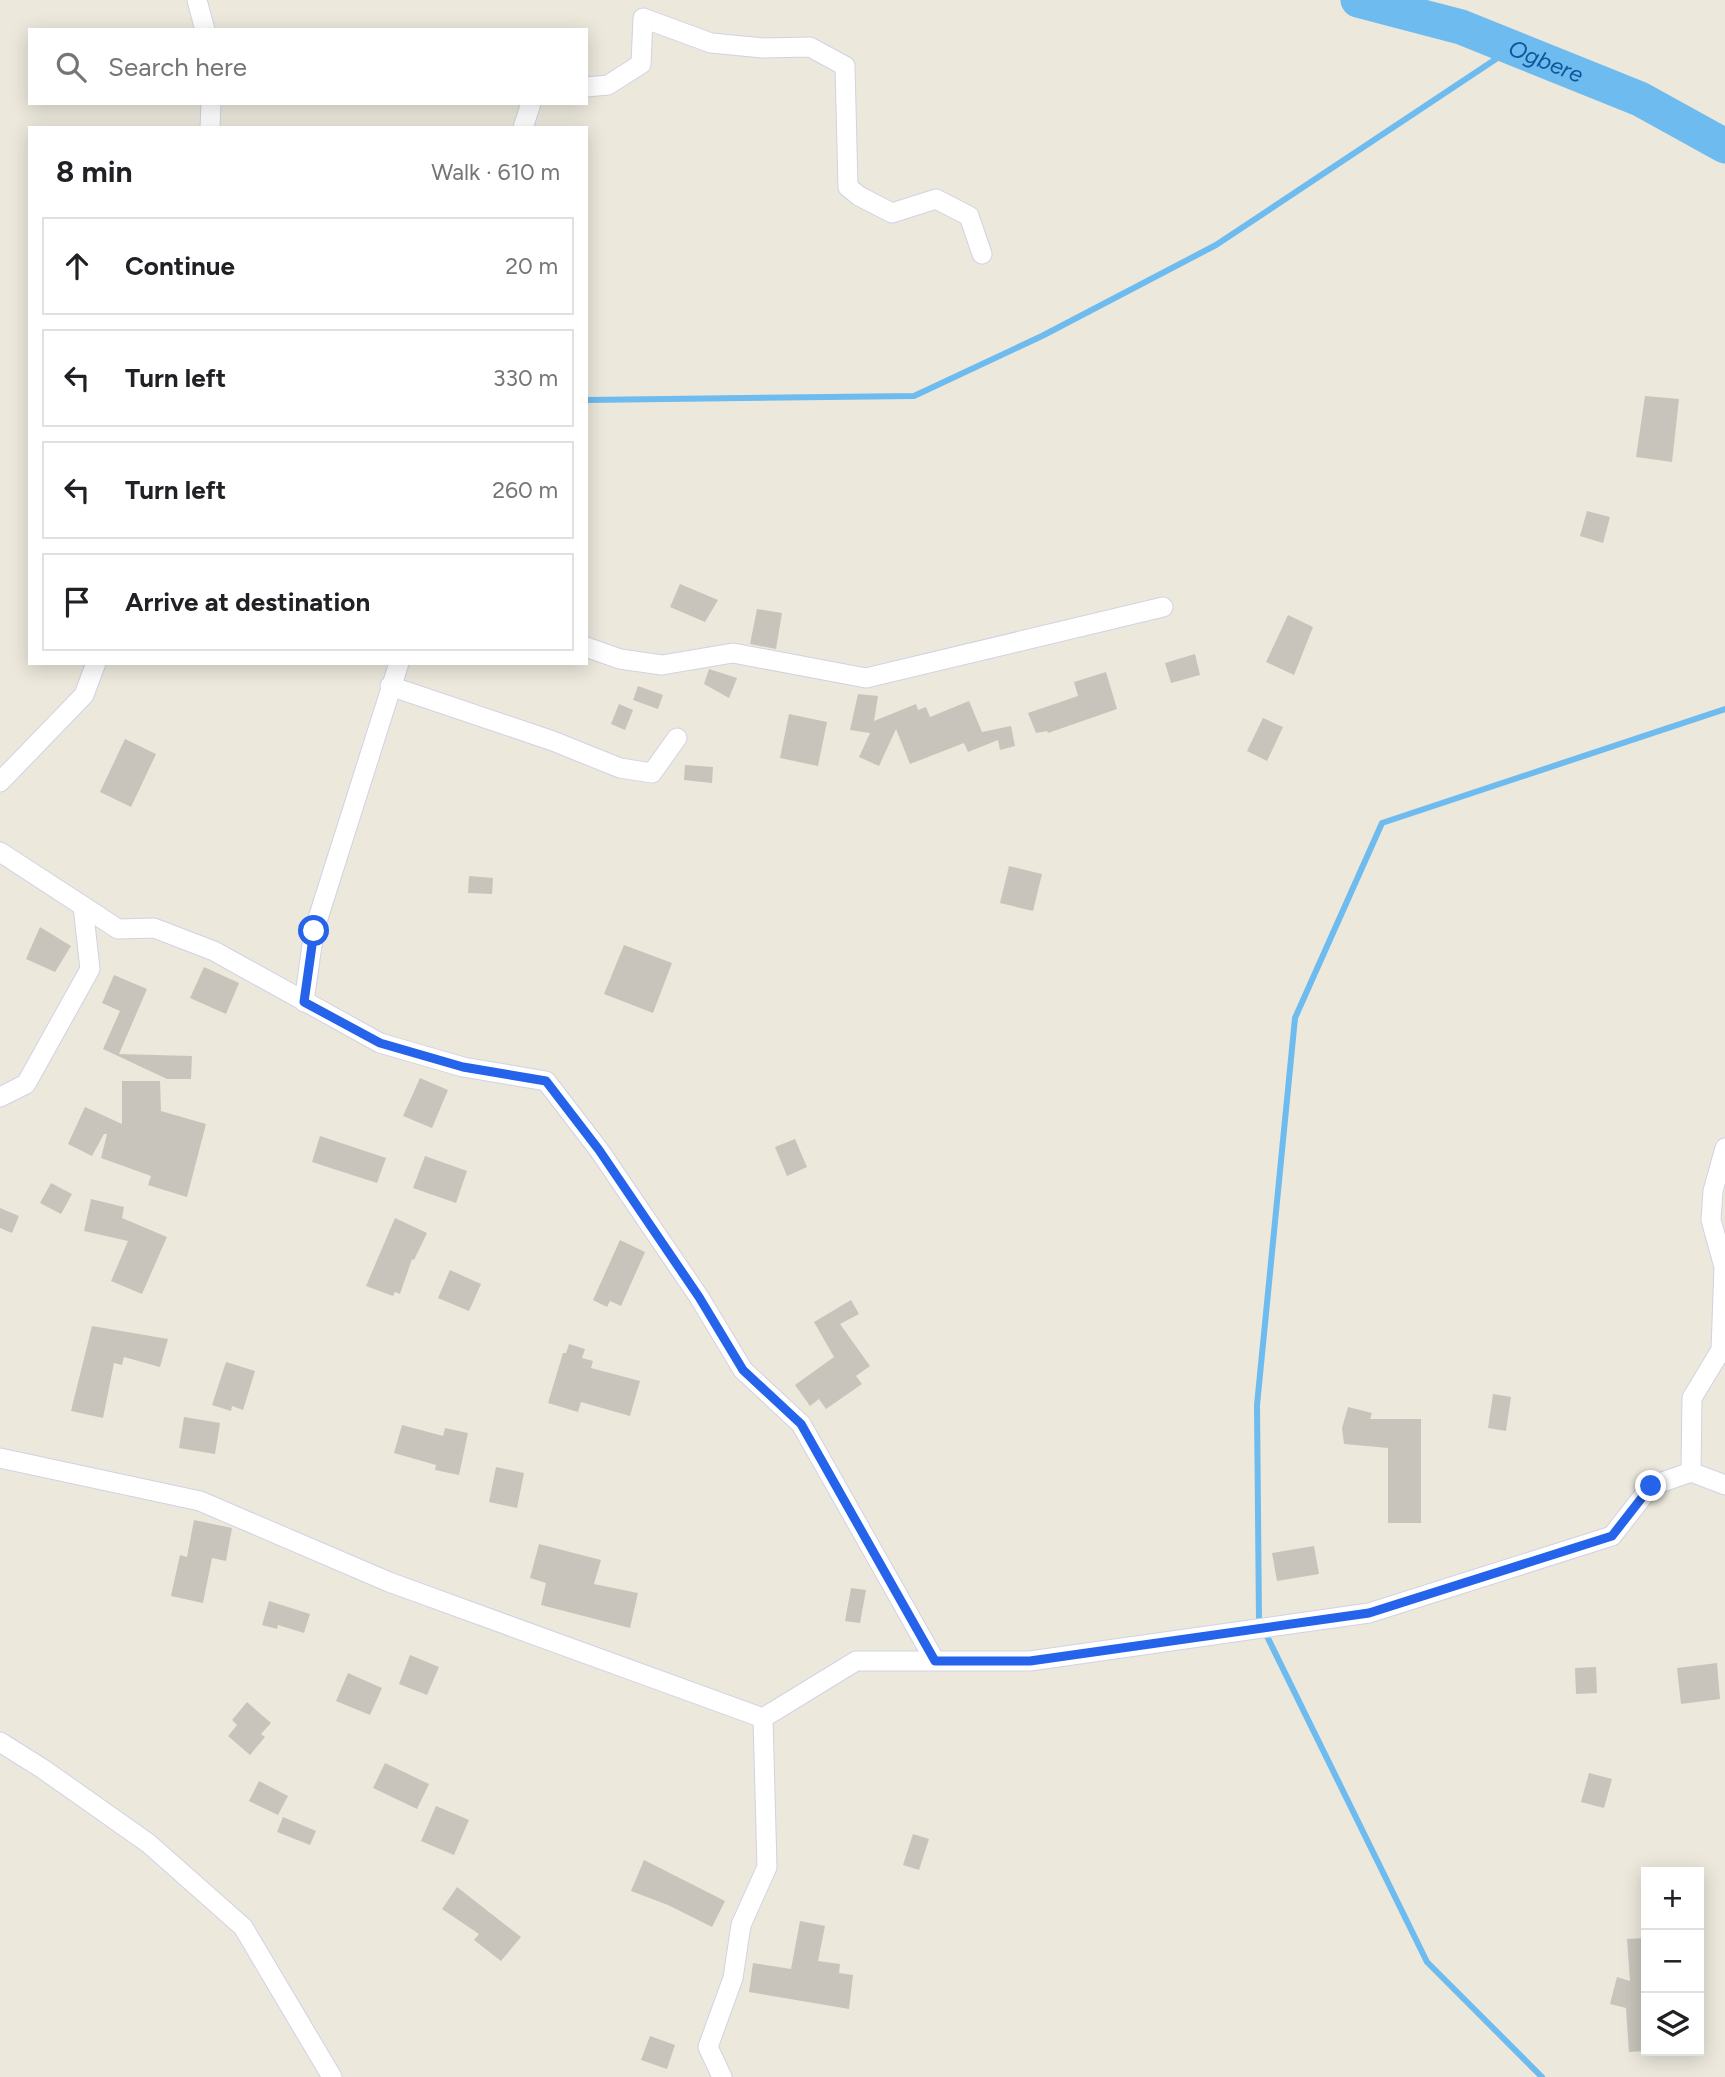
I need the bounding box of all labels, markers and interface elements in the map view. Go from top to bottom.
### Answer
search box [28,28,588,105]
water label: Ogbere [1505,34,1588,89]
icon: search [52,48,90,86]
text: Search here [108,51,247,83]
text: 8 min [56,153,133,190]
text: Walk · 610 m [431,158,560,186]
icon: ahead [58,247,96,285]
text: Continue [125,250,235,282]
text: 20 m [505,252,558,280]
icon: left [58,359,96,397]
text: Turn left [125,362,226,394]
text: 330 m [493,364,558,392]
icon: left [58,471,96,509]
text: Turn left [125,474,226,506]
text: 260 m [492,476,558,504]
icon: arrive [58,583,96,621]
text: Arrive at destination [125,586,370,618]
route start [298,915,329,946]
route end [1635,1470,1666,1501]
map controls [1641,1867,1704,2056]
button: + [1641,1867,1704,1930]
button: − [1641,1930,1704,1993]
button: layers [1641,1993,1704,2056]

